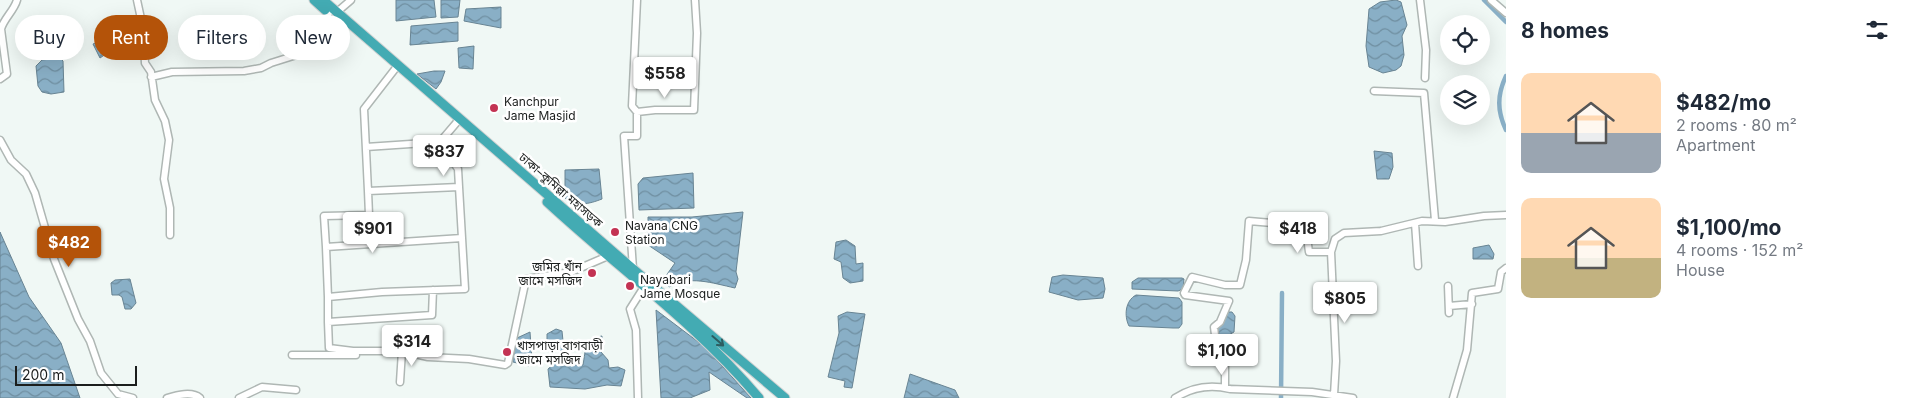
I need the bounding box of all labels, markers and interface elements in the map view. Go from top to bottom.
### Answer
chip: Buy [15,15,84,60]
chip: Rent [94,15,168,60]
chip: Filters [178,15,266,60]
chip: New [276,15,350,60]
map controls [1440,15,1490,125]
button: locate [1440,15,1490,65]
icon: filters [1863,16,1891,44]
text: 8 homes [1521,18,1609,43]
pin: $558 [635,56,695,99]
text: $558 [644,63,686,83]
button: layers [1440,75,1490,125]
text: $482/mo [1676,90,1771,115]
icon: home [1561,93,1621,153]
place label: Kanchpur Jame Masjid [504,94,576,123]
marker: Kanchpur Jame Masjid [488,102,500,114]
text: 2 rooms · 80 m² [1676,115,1797,135]
pin: $837 [414,134,474,177]
text: Apartment [1676,135,1756,155]
text: $837 [424,141,464,161]
street label: ঢাকা–কুমিল্লা মহাসড়ক [515,149,606,231]
pin: $901 [343,212,403,254]
pin: $418 [1268,212,1328,254]
text: $1,100/mo [1676,215,1782,240]
text: $901 [354,218,392,238]
place label: Navana CNG Station [625,218,698,247]
text: $418 [1279,218,1317,238]
icon: home [1561,218,1621,278]
pin: $482 [39,226,99,268]
marker: Navana CNG Station [609,226,621,238]
text: $482 [48,232,90,252]
text: 4 rooms · 152 m² [1676,240,1803,260]
place label: জমির খাঁন জামে মসজিদ [517,259,583,288]
text: House [1676,260,1725,280]
marker: জমির খাঁন জামে মসজিদ [586,267,598,279]
place label: Nayabari Jame Mosque [640,272,720,301]
marker: Nayabari Jame Mosque [624,280,636,292]
pin: $805 [1315,282,1375,324]
text: $805 [1324,288,1366,308]
pin: $314 [382,324,442,367]
text: $314 [393,331,431,351]
pin: $1,100 [1181,334,1263,376]
one-way arrow [711,335,724,346]
place label: খাসপাড়া বাগবাড়ী জামে মসজিদ [516,338,603,367]
text: $1,100 [1197,340,1247,360]
marker: খাসপাড়া বাগবাড়ী জামে মসজিদ [501,346,513,358]
scale bar [15,363,138,386]
text: 200 m [22,366,64,383]

